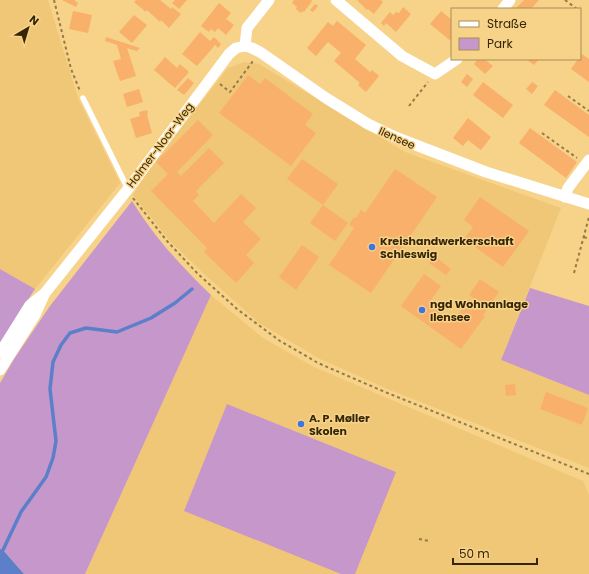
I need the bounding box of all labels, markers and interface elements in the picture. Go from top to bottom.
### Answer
north arrow [8,8,48,48]
legend [451,8,581,60]
text: N [26,11,42,29]
text: Straße [487,15,527,32]
text: Park [487,35,514,52]
street label: Holmer-Noor-Weg [123,99,197,191]
street label: Ilensee [376,123,418,153]
place label: Kreishandwerkerschaft Schleswig [380,233,514,262]
marker: Kreishandwerkerschaft Schleswig [367,242,377,252]
place label: ngd Wohnanlage Ilensee [430,296,528,325]
marker: ngd Wohnanlage Ilensee [417,305,427,315]
place label: A. P. Møller Skolen [309,410,370,439]
marker: A. P. Møller Skolen [296,419,306,429]
scale bar [453,540,537,566]
text: 50 m [459,545,490,562]

